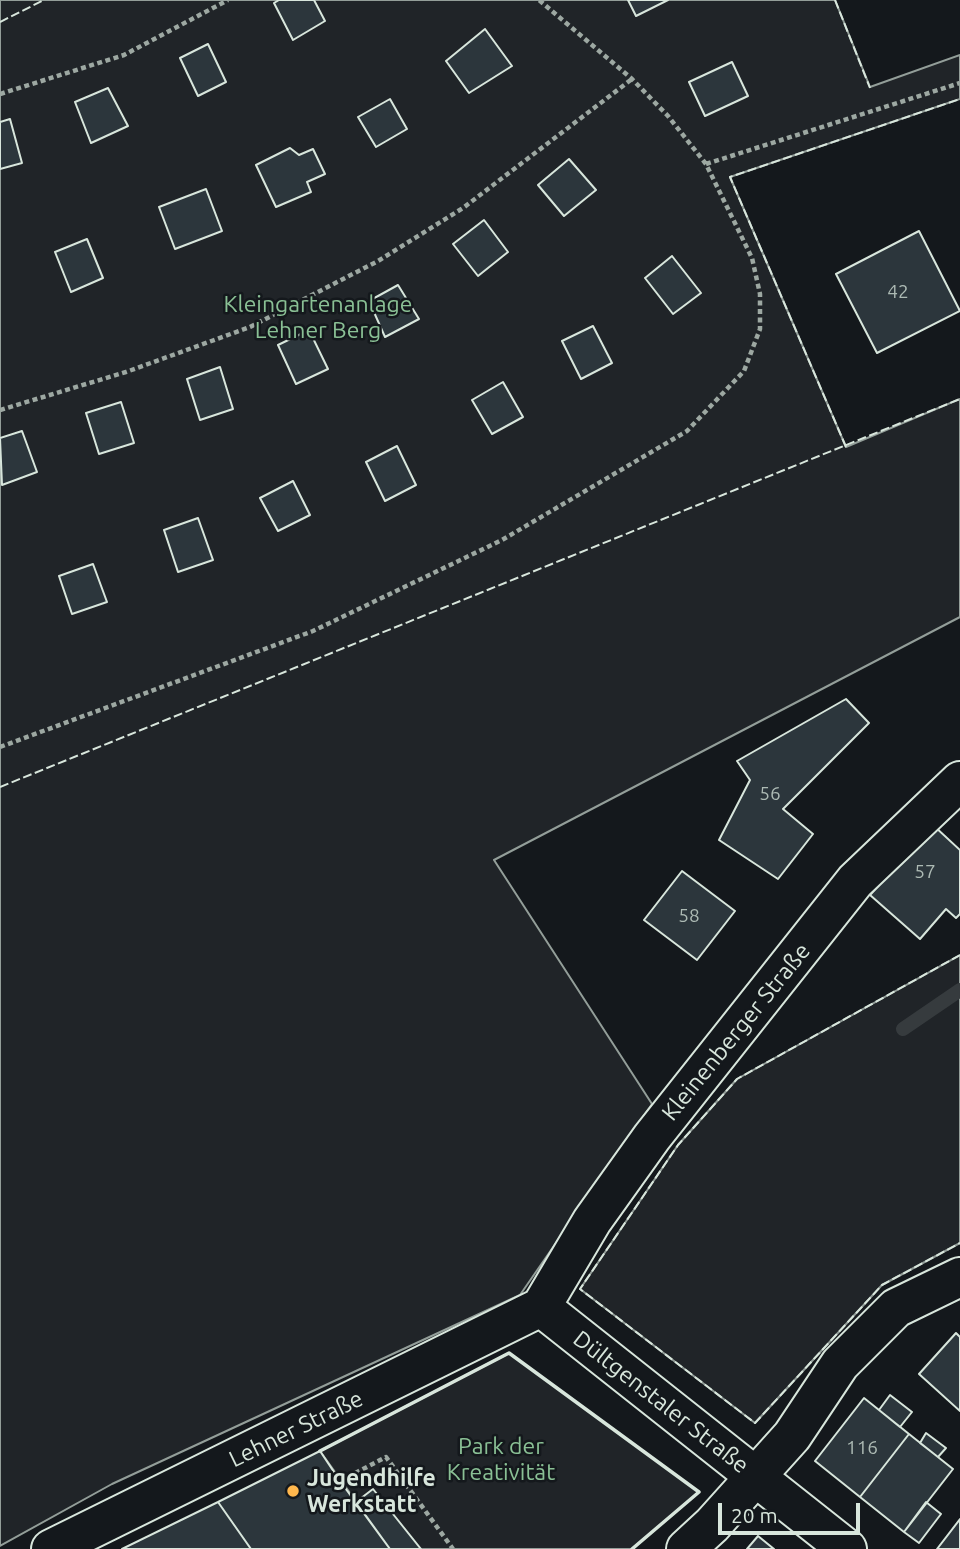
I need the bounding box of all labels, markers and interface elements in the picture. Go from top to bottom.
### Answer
house number: 42 [887,281,909,303]
park label: Kleingartenanlage Lehner Berg [224,290,412,344]
house number: 56 [759,783,781,805]
house number: 57 [914,861,936,883]
house number: 58 [678,905,700,927]
street label: Kleinenberger Straße [656,938,816,1126]
street label: Dültgenstaler Straße [568,1325,754,1479]
street label: Lehner Straße [225,1385,367,1473]
park label: Park der Kreativität [447,1432,555,1486]
house number: 116 [846,1437,878,1459]
place label: Jugendhilfe Werkstatt [307,1464,436,1518]
marker: Jugendhilfe Werkstatt [285,1483,301,1499]
scale bar [722,1490,864,1534]
text: 20 m [731,1503,778,1527]

